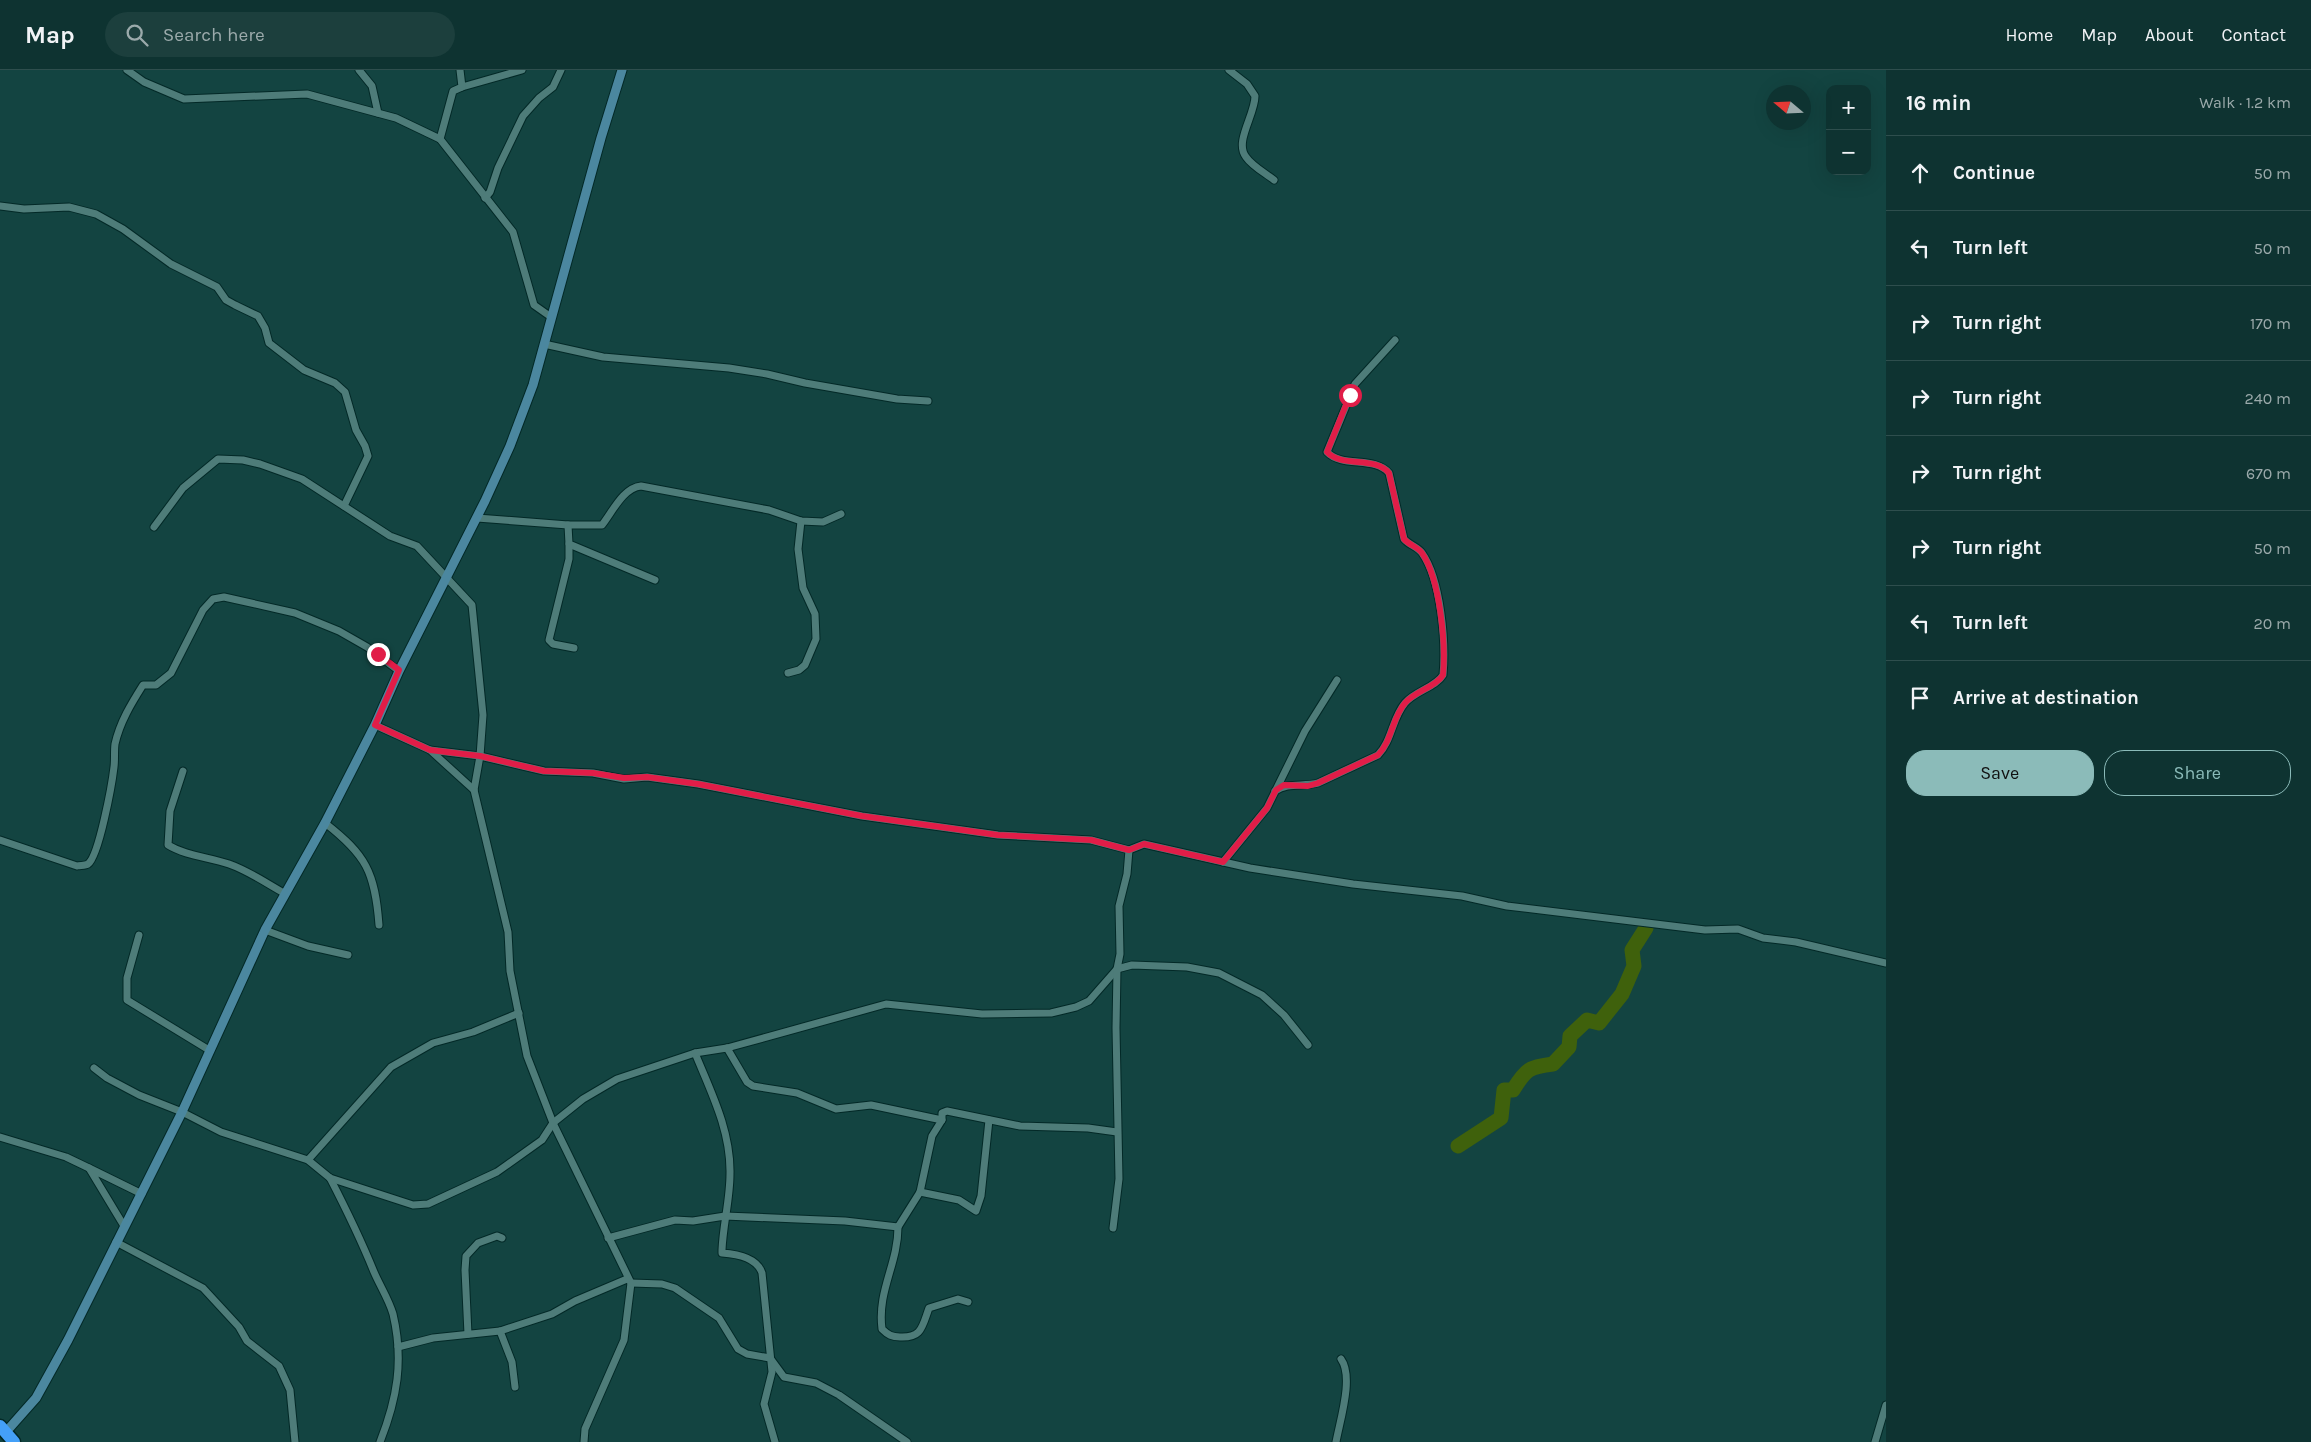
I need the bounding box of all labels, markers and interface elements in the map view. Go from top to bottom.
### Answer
search box [105,12,455,57]
text: Map [25,21,75,49]
icon: search [123,21,151,49]
text: Search here [163,24,265,46]
text: Home [2005,24,2053,46]
text: Map [2081,24,2117,46]
text: About [2145,24,2194,46]
text: Contact [2222,24,2286,46]
north arrow [1766,85,1811,130]
map controls [1826,85,1871,175]
button: + [1826,85,1871,130]
text: 16 min [1906,91,1971,115]
text: Walk · 1.2 km [2199,93,2291,112]
button: − [1826,130,1871,175]
icon: ahead [1906,159,1934,187]
text: Continue [1953,162,2035,184]
text: 50 m [2254,164,2291,183]
icon: left [1906,234,1934,262]
text: Turn left [1953,237,2028,259]
text: 50 m [2254,239,2291,258]
icon: right [1906,309,1934,337]
text: Turn right [1953,312,2042,334]
text: 170 m [2250,314,2291,333]
route start [1339,384,1362,407]
icon: right [1906,384,1934,412]
text: Turn right [1953,387,2042,409]
text: 240 m [2245,389,2291,408]
icon: right [1906,459,1934,487]
text: Turn right [1953,462,2042,484]
text: 670 m [2246,464,2291,483]
icon: right [1906,534,1934,562]
text: Turn right [1953,537,2042,559]
text: 50 m [2254,539,2291,558]
icon: left [1906,609,1934,637]
text: Turn left [1953,612,2028,634]
text: 20 m [2253,614,2291,633]
route end [367,643,390,666]
icon: arrive [1906,684,1934,712]
text: Arrive at destination [1953,687,2139,709]
button: Save [1906,750,2094,796]
button: Share [2104,750,2291,796]

